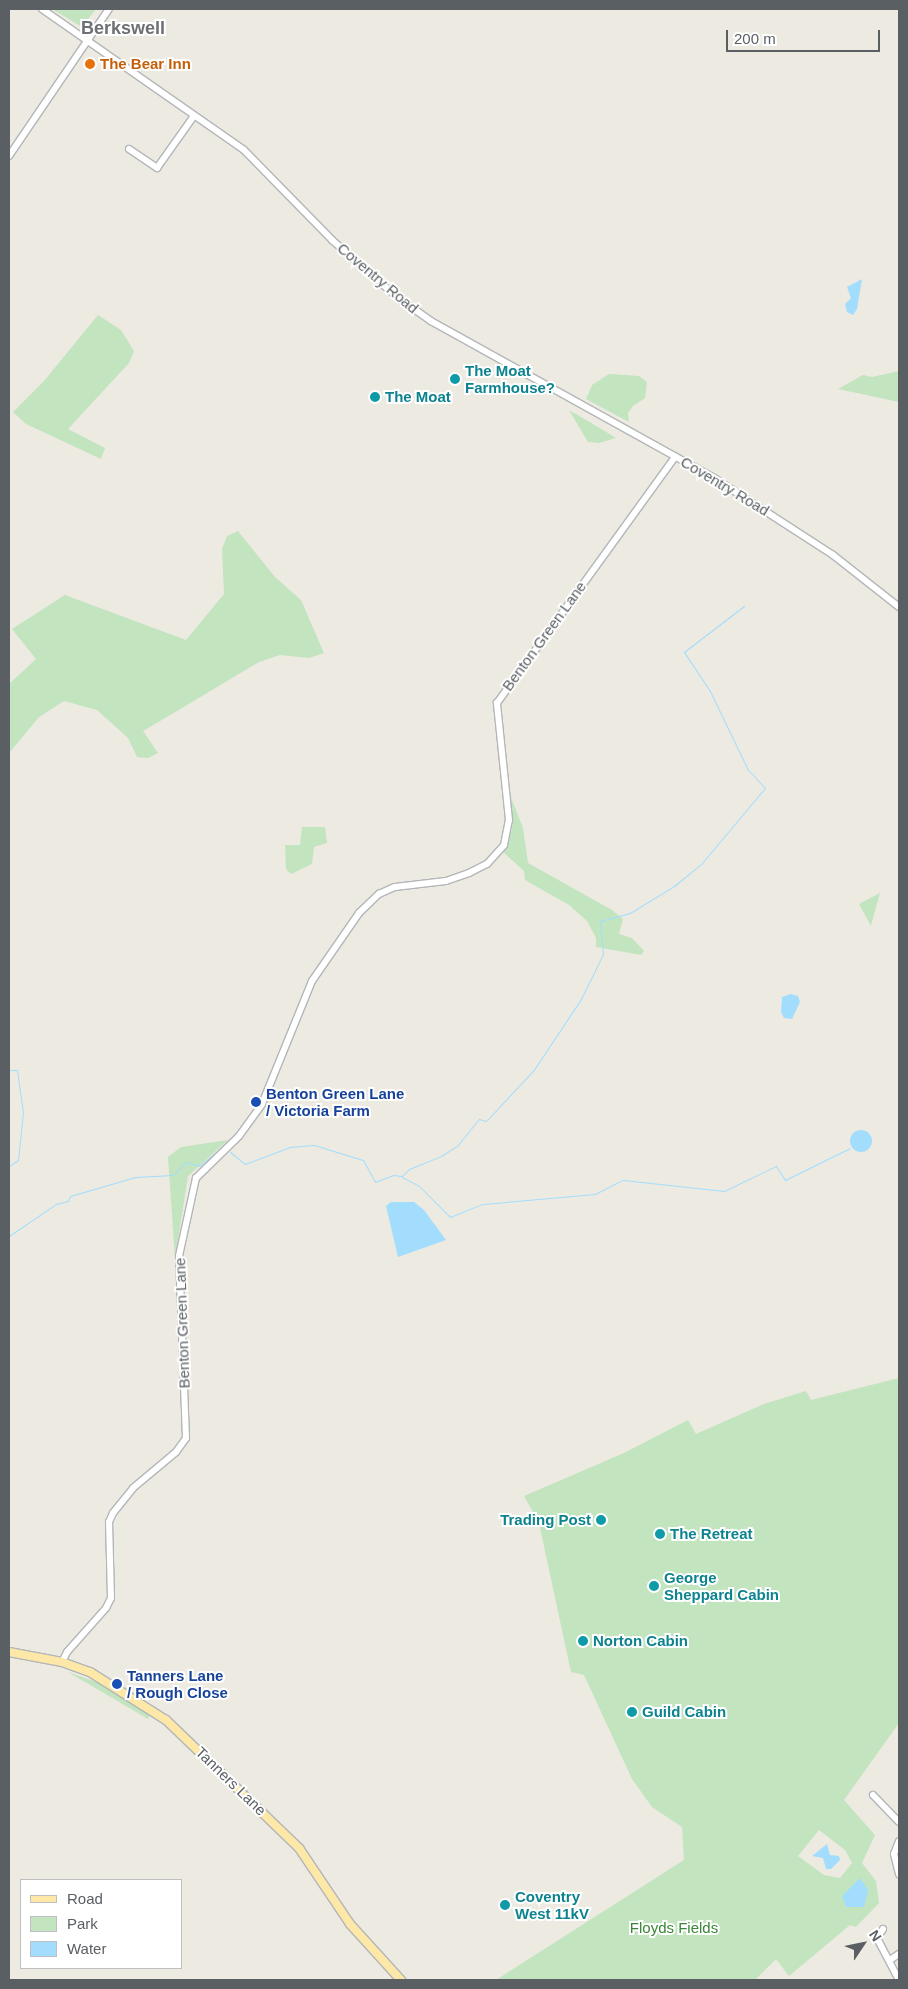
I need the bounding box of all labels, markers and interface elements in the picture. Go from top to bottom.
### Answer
district label: Berkswell [81,17,165,39]
scale bar [728,20,882,52]
text: 200 m [734,30,776,47]
place label: The Bear Inn [100,55,191,73]
marker: The Bear Inn [84,58,96,70]
street label: Coventry Road [334,239,422,317]
place label: The Moat Farmhouse? [465,361,555,396]
marker: The Moat Farmhouse? [449,373,461,385]
place label: The Moat [385,388,451,406]
marker: The Moat [369,391,381,403]
street label: Coventry Road [677,453,773,519]
street label: Benton Green Lane [498,578,590,694]
place label: Benton Green Lane / Victoria Farm [266,1084,404,1119]
marker: Benton Green Lane / Victoria Farm [250,1096,262,1108]
street label: Benton Green Lane [171,1257,193,1389]
place label: Trading Post [500,1511,591,1529]
marker: Trading Post [595,1514,607,1526]
place label: The Retreat [670,1525,753,1543]
marker: The Retreat [654,1528,666,1540]
place label: George Sheppard Cabin [664,1568,779,1603]
marker: George Sheppard Cabin [648,1580,660,1592]
place label: Norton Cabin [593,1632,688,1650]
marker: Norton Cabin [577,1635,589,1647]
place label: Tanners Lane / Rough Close [127,1666,228,1701]
marker: Tanners Lane / Rough Close [111,1678,123,1690]
place label: Guild Cabin [642,1703,726,1721]
marker: Guild Cabin [626,1706,638,1718]
street label: Tanners Lane [192,1743,270,1819]
legend [20,1879,182,1969]
place label: Coventry West 11kV [515,1887,589,1922]
text: Road [67,1890,103,1907]
marker: Coventry West 11kV [499,1899,511,1911]
text: Park [67,1915,98,1932]
park label: Floyds Fields [630,1919,718,1937]
north arrow [838,1919,888,1969]
text: N [866,1927,885,1944]
text: Water [67,1940,106,1957]

